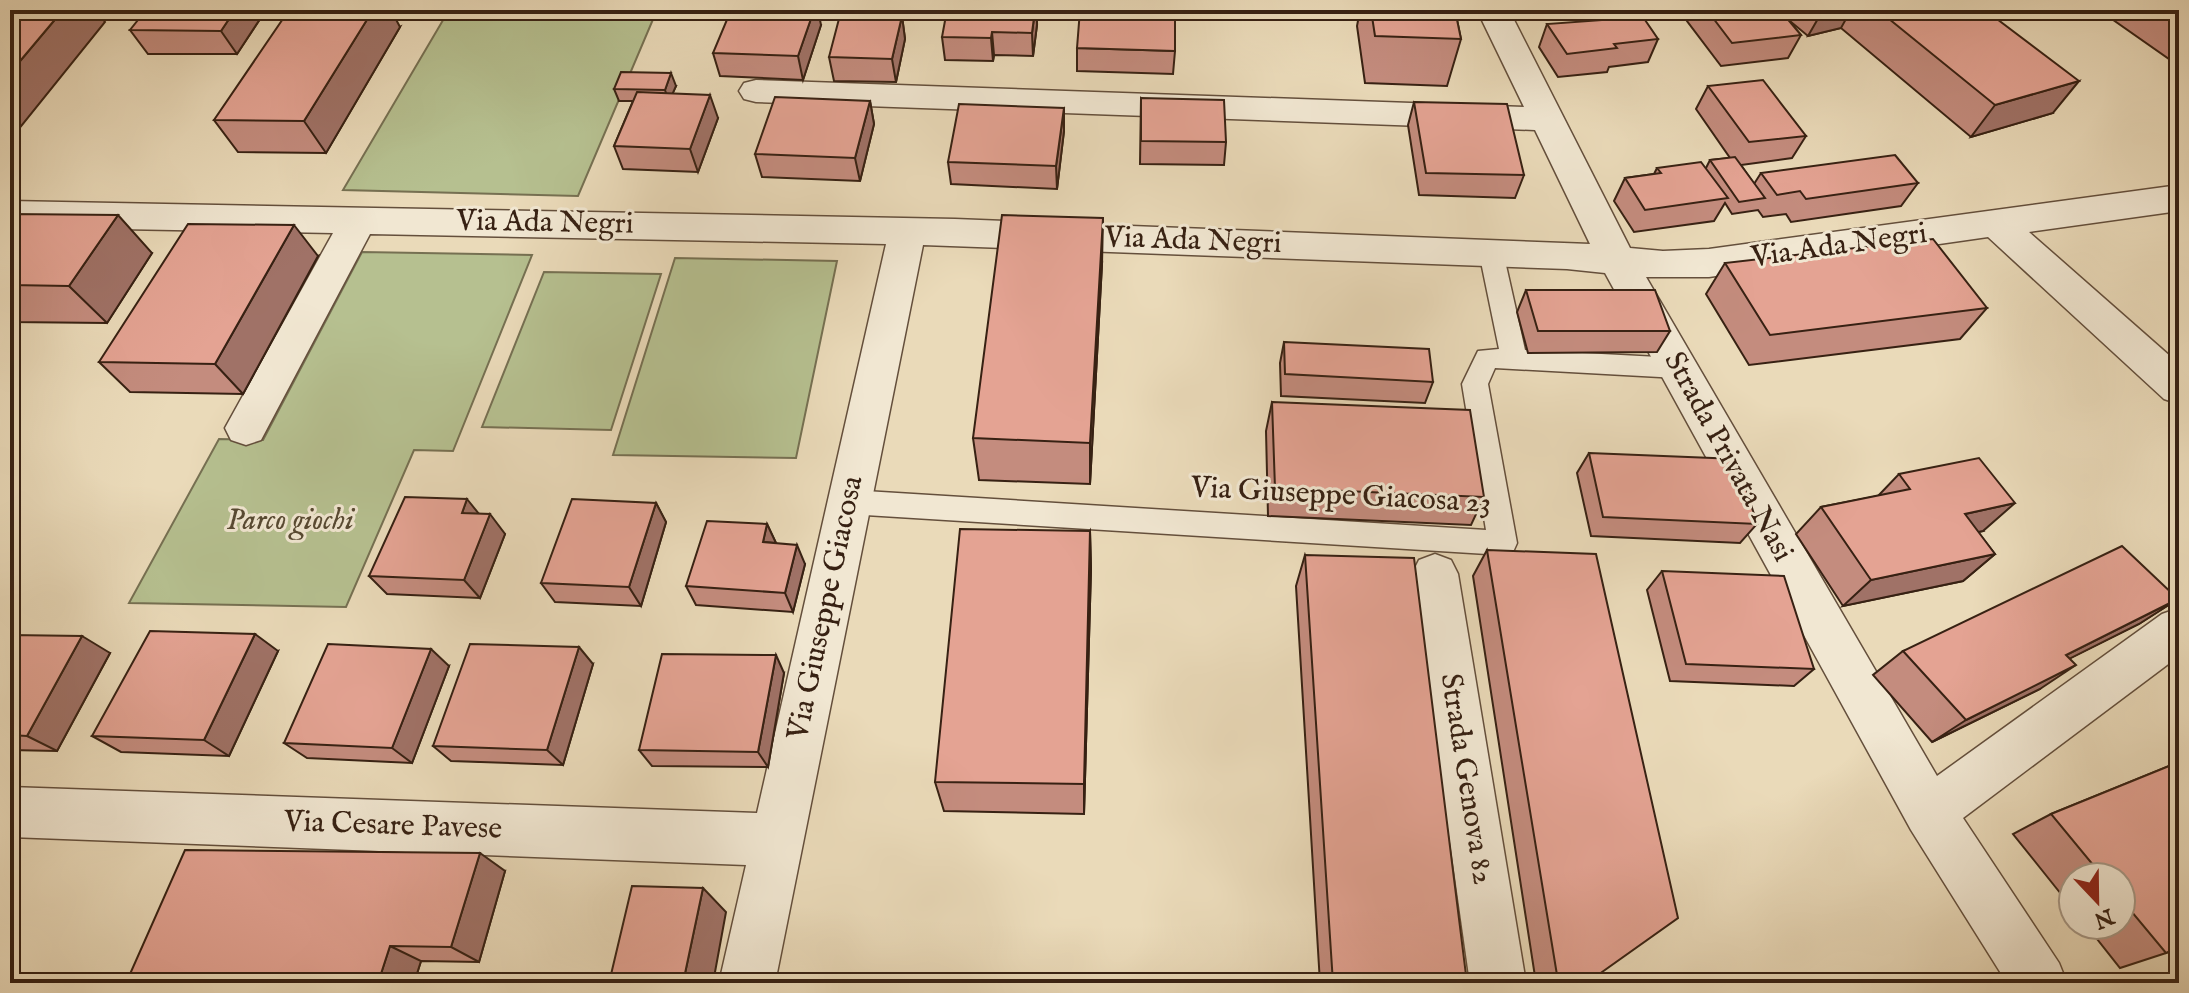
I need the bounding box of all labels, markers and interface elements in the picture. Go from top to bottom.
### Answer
street label: Via Ada Negri [455,202,634,244]
street label: Via Ada Negri [1748,215,1929,277]
street label: Via Ada Negri [1103,219,1282,263]
street label: Strada Privata Nasi [1655,345,1801,569]
street label: Via Giuseppe Giacosa 23 [1189,469,1492,523]
street label: Via Giuseppe Giacosa [779,472,873,744]
park label: Parco giochi [226,502,356,540]
street label: Strada Genova 82 [1431,671,1501,887]
street label: Via Cesare Pavese [282,803,503,849]
north arrow [2057,861,2137,941]
text: N [2090,901,2119,934]

